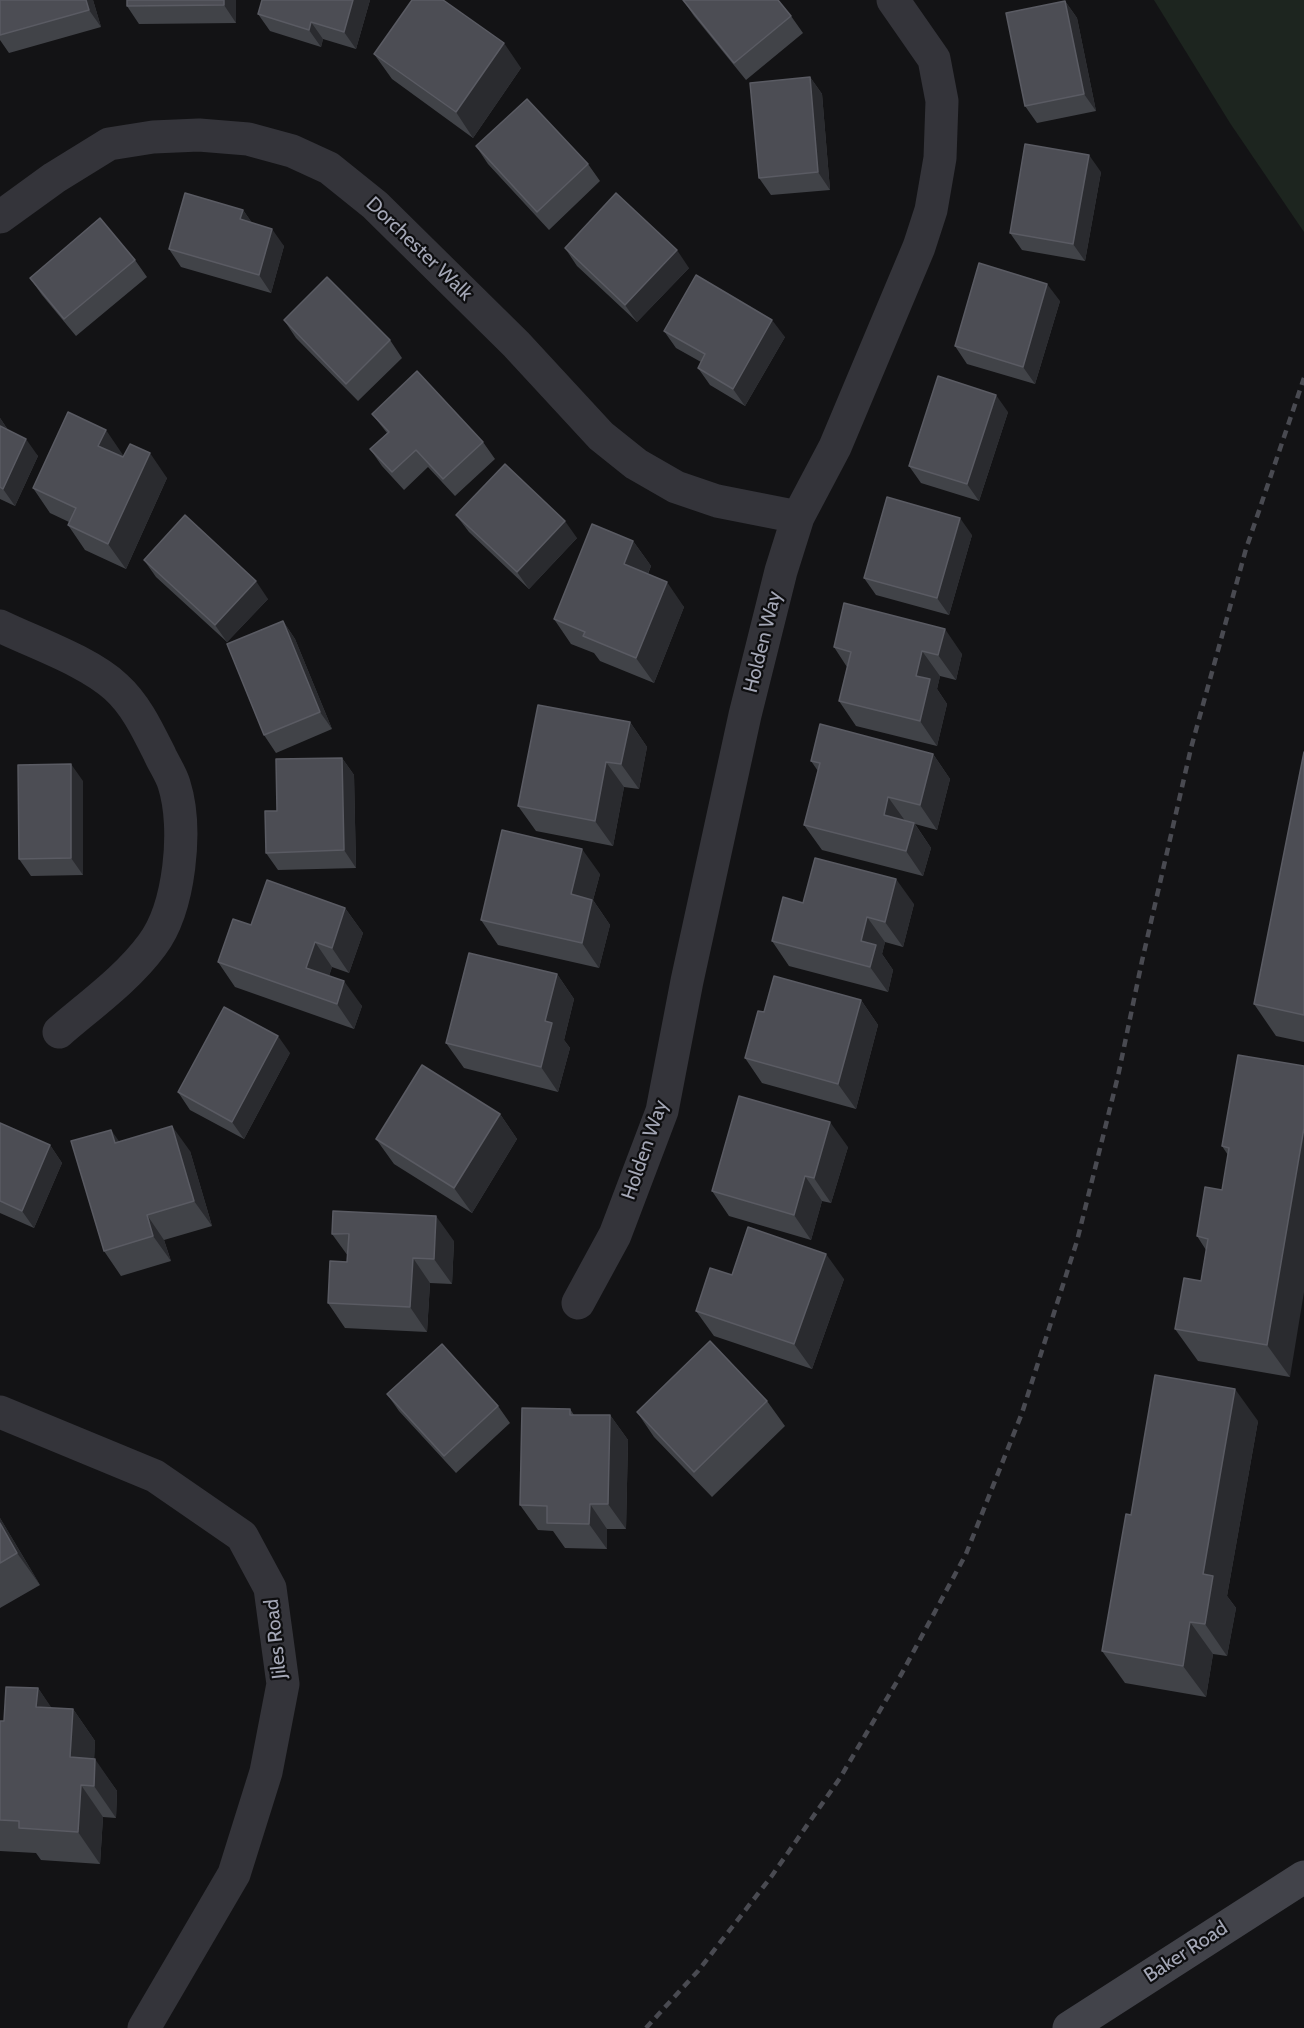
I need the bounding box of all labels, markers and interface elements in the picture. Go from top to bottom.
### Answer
street label: Dorchester Walk [361,192,477,306]
street label: Holden Way [739,589,787,695]
street label: Holden Way [617,1097,673,1203]
street label: Jiles Road [260,1598,292,1680]
street label: Baker Road [1140,1916,1232,1988]

